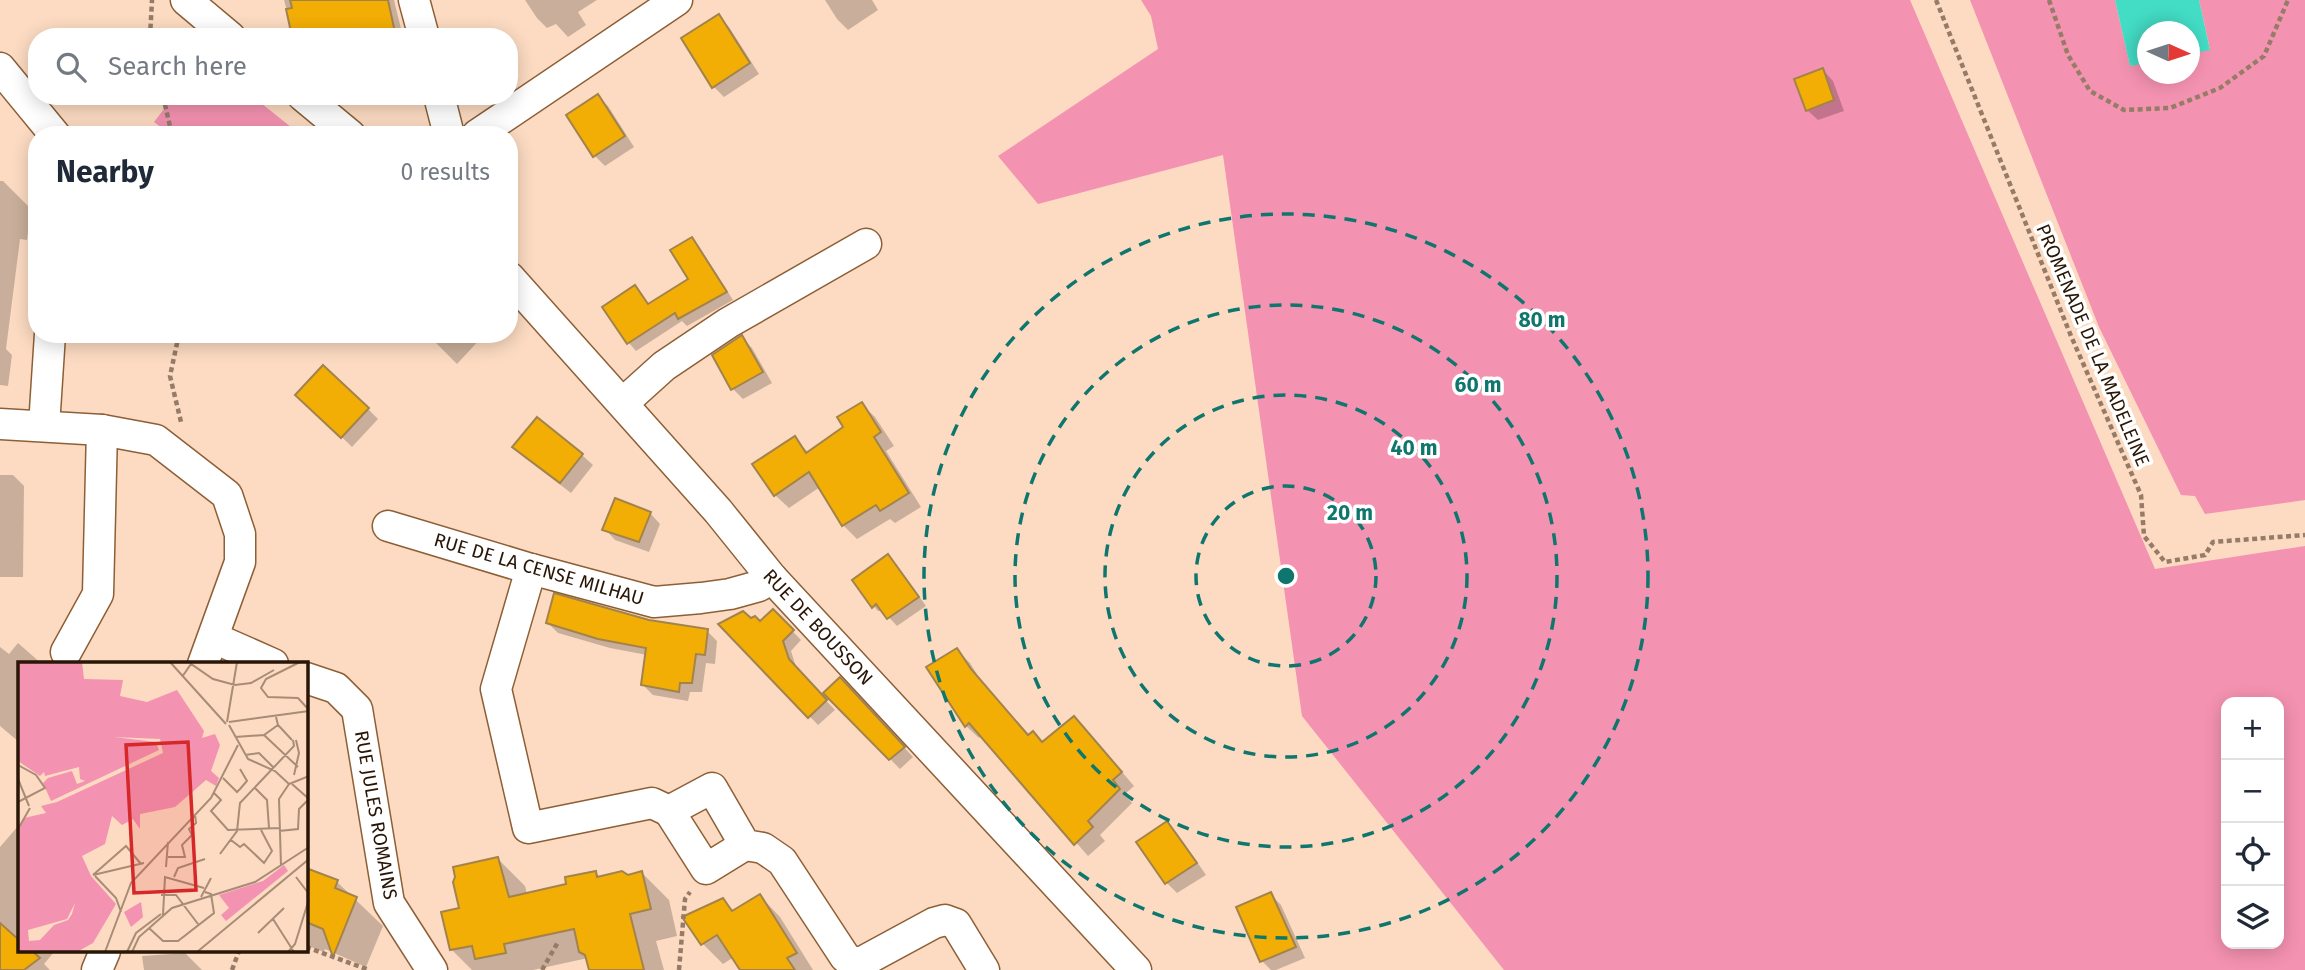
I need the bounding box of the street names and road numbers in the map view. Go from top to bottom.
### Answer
street label: PROMENADE DE LA MADELEINE [2031,220,2155,470]
street label: RUE DE LA CENSE MILHAU [431,528,647,610]
street label: RUE DE BOUSSON [758,564,878,690]
street label: RUE JULES ROMAINS [350,729,402,901]

